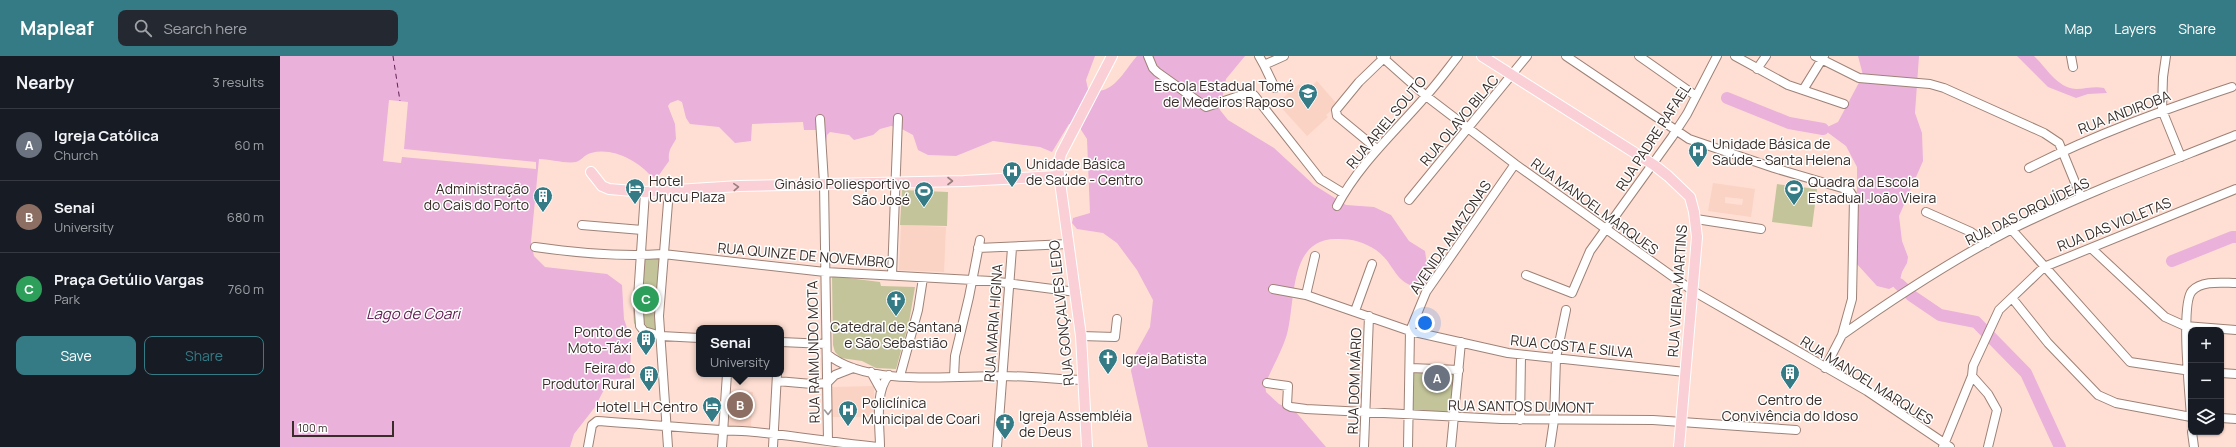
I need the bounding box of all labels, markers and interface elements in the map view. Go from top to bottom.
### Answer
search box [118,10,398,46]
text: Mapleaf [20,15,94,41]
icon: search [132,17,154,39]
text: Search here [164,18,247,39]
text: Map [2064,19,2092,38]
text: Layers [2114,19,2156,38]
text: Share [2178,19,2216,38]
street label: RUA OLAVO BILAC [1415,70,1503,170]
text: Nearby [16,71,74,94]
street label: RUA ARIEL SOUTO [1342,72,1430,172]
text: 3 results [212,73,264,91]
place label: Escola Estadual Tomé de Medeiros Raposo [1154,76,1294,111]
street label: RUA PADRE RAFAEL [1611,80,1695,194]
school or university icon: Escola Estadual Tomé de Medeiros Raposo [1297,82,1319,110]
street label: RUA ANDIROBA [2075,86,2173,138]
text: Igreja Católica [54,125,159,146]
place label: Unidade Básica de Saúde - Santa Helena [1712,134,1851,169]
text: A [25,136,33,154]
text: 60 m [234,136,264,154]
hospital icon: Unidade Básica de Saúde - Santa Helena [1687,140,1709,168]
text: Church [54,146,98,164]
street label: RUA MANOEL MARQUES [1527,153,1663,259]
place label: Unidade Básica de Saúde - Centro [1026,154,1143,189]
hospital icon: Unidade Básica de Saúde - Centro [1001,160,1023,188]
place label: Hotel Urucu Plaza [649,171,725,206]
place label: Quadra da Escola Estadual João Vieira [1808,172,1936,207]
street label: RUA DAS ORQUÍDEAS [1962,173,2093,249]
place label: Ginásio Poliesportivo São José [775,174,910,209]
street label: AVENIDA AMAZONAS [1405,176,1495,297]
hotel icon: Hotel Urucu Plaza [624,177,646,205]
one-way arrow [947,177,953,185]
sports icon: Quadra da Escola Estadual João Vieira [1783,178,1805,206]
place label: Administração do Cais do Porto [424,179,529,214]
sports icon: Ginásio Poliesportivo São José [913,180,935,208]
one-way arrow [733,182,739,191]
building icon: Administração do Cais do Porto [532,185,554,213]
street label: RUA DAS VIOLETAS [2054,192,2174,256]
text: Senai [54,197,95,218]
text: B [25,208,33,226]
text: 680 m [227,208,264,226]
text: University [54,218,114,236]
street label: RUA VIEIRA MARTINS [1663,224,1691,358]
street label: RUA QUINZE DE NOVEMBRO [717,238,895,272]
street label: RUA GONÇALVES LEDO [1044,239,1078,387]
street label: RUA MARIA HIGINA [979,263,1007,383]
text: Praça Getúlio Vargas [54,269,204,290]
text: C [24,280,34,298]
text: 760 m [228,280,264,298]
street label: RUA RAIMUNDO MOTA [802,280,824,424]
pin: C [633,284,659,314]
church icon: Catedral de Santana e São Sebastião [885,289,907,317]
text: Park [54,290,80,308]
water label: Lago de Coari [366,303,463,324]
your location [1415,313,1435,333]
place label: Catedral de Santana e São Sebastião [830,317,962,352]
place label: Ponto de Moto-Táxi [568,322,632,357]
popup [696,325,784,377]
street label: RUA DOM MÁRIO [1343,327,1365,435]
map controls [2188,327,2224,435]
button: + [2188,327,2224,363]
building icon: Ponto de Moto-Táxi [635,328,657,356]
street label: RUA COSTA E SILVA [1510,330,1635,362]
street label: RUA MANOEL MARQUES [1797,331,1937,429]
text: Senai [710,332,751,353]
button: Save [16,336,136,375]
button: Share [144,336,264,375]
church icon: Igreja Batista [1097,347,1119,375]
place label: Igreja Batista [1122,349,1207,368]
text: University [710,353,770,371]
place label: Feira do Produtor Rural [542,358,635,393]
building icon: Centro de Convivência do Idoso [1779,362,1801,390]
pin: A [1424,363,1450,393]
button: − [2188,363,2224,399]
building icon: Feira do Produtor Rural [638,364,660,392]
pin: B [727,390,753,420]
place label: Centro de Convivência do Idoso [1722,390,1858,425]
place label: Policlínica Municipal de Coari [862,393,980,428]
hotel icon: Hotel LH Centro [701,395,723,423]
street label: RUA SANTOS DUMONT [1448,395,1595,417]
place label: Hotel LH Centro [596,397,698,416]
hospital icon: Policlínica Municipal de Coari [837,399,859,427]
button: layers [2188,399,2224,435]
place label: Igreja Assembléia de Deus [1019,406,1132,441]
one-way arrow [824,409,832,415]
church icon: Igreja Assembléia de Deus [994,412,1016,440]
scale bar [292,419,394,438]
text: 100 m [298,420,327,435]

